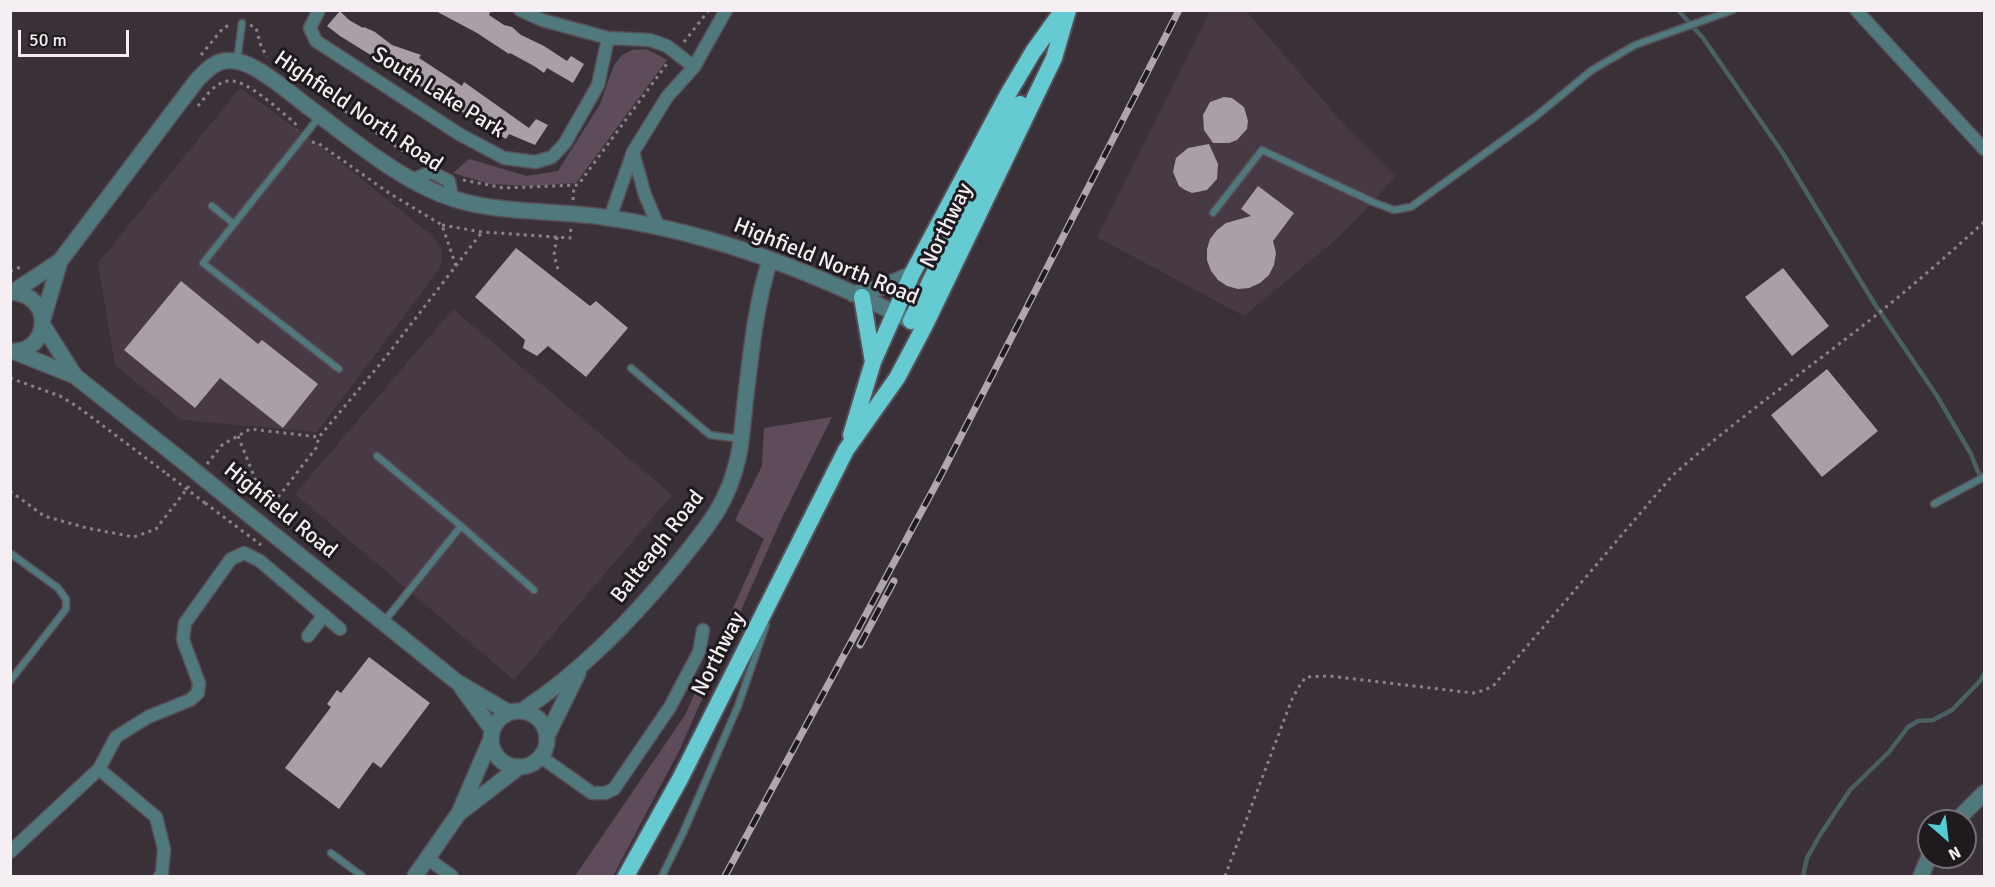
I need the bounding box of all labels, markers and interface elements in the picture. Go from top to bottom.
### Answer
scale bar [21,18,132,56]
text: 50 m [29,29,67,51]
street label: South Lake Park [367,42,509,144]
street label: Highfield North Road [269,46,447,178]
street label: Northway [915,179,979,273]
street label: Highfield North Road [729,213,923,311]
street label: Highfield Road [218,457,342,565]
street label: Balteagh Road [606,485,710,609]
street label: Northway [687,607,751,701]
north arrow [1917,809,1977,869]
text: N [1945,842,1964,865]

